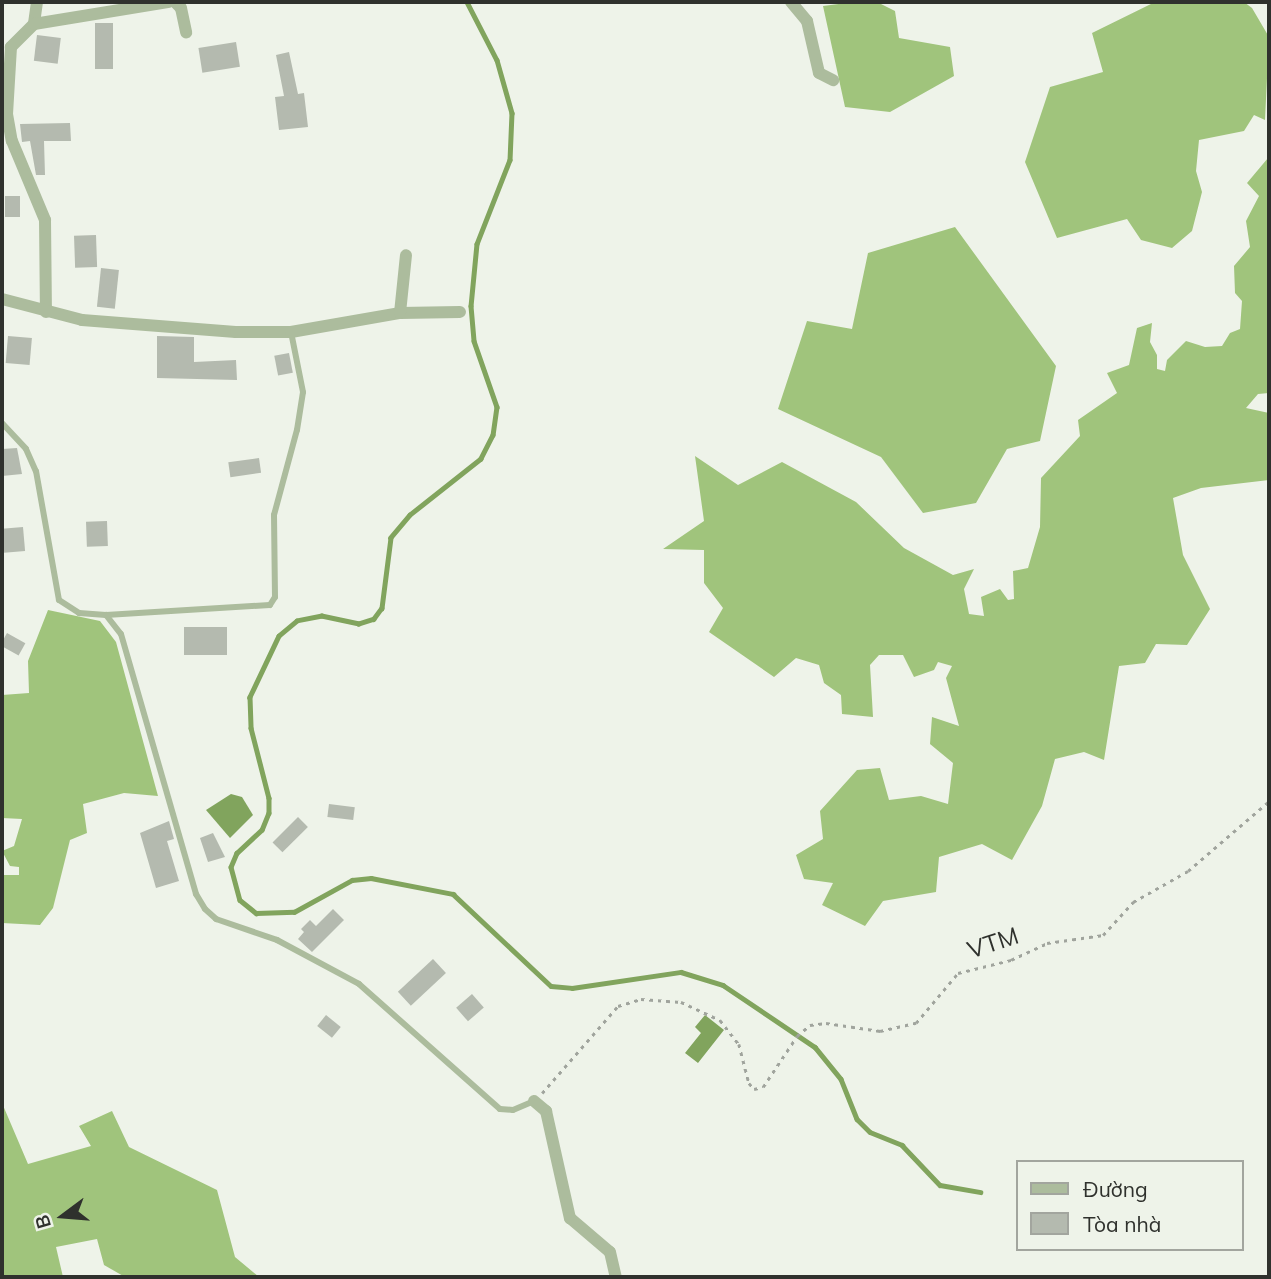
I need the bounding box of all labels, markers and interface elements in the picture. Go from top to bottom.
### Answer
street label: VTM [964,921,1022,965]
legend [1016,1160,1243,1251]
text: Đường [1083,1176,1148,1202]
north arrow [28,1181,98,1251]
text: Tòa nhà [1083,1211,1161,1237]
text: B [29,1212,56,1231]

